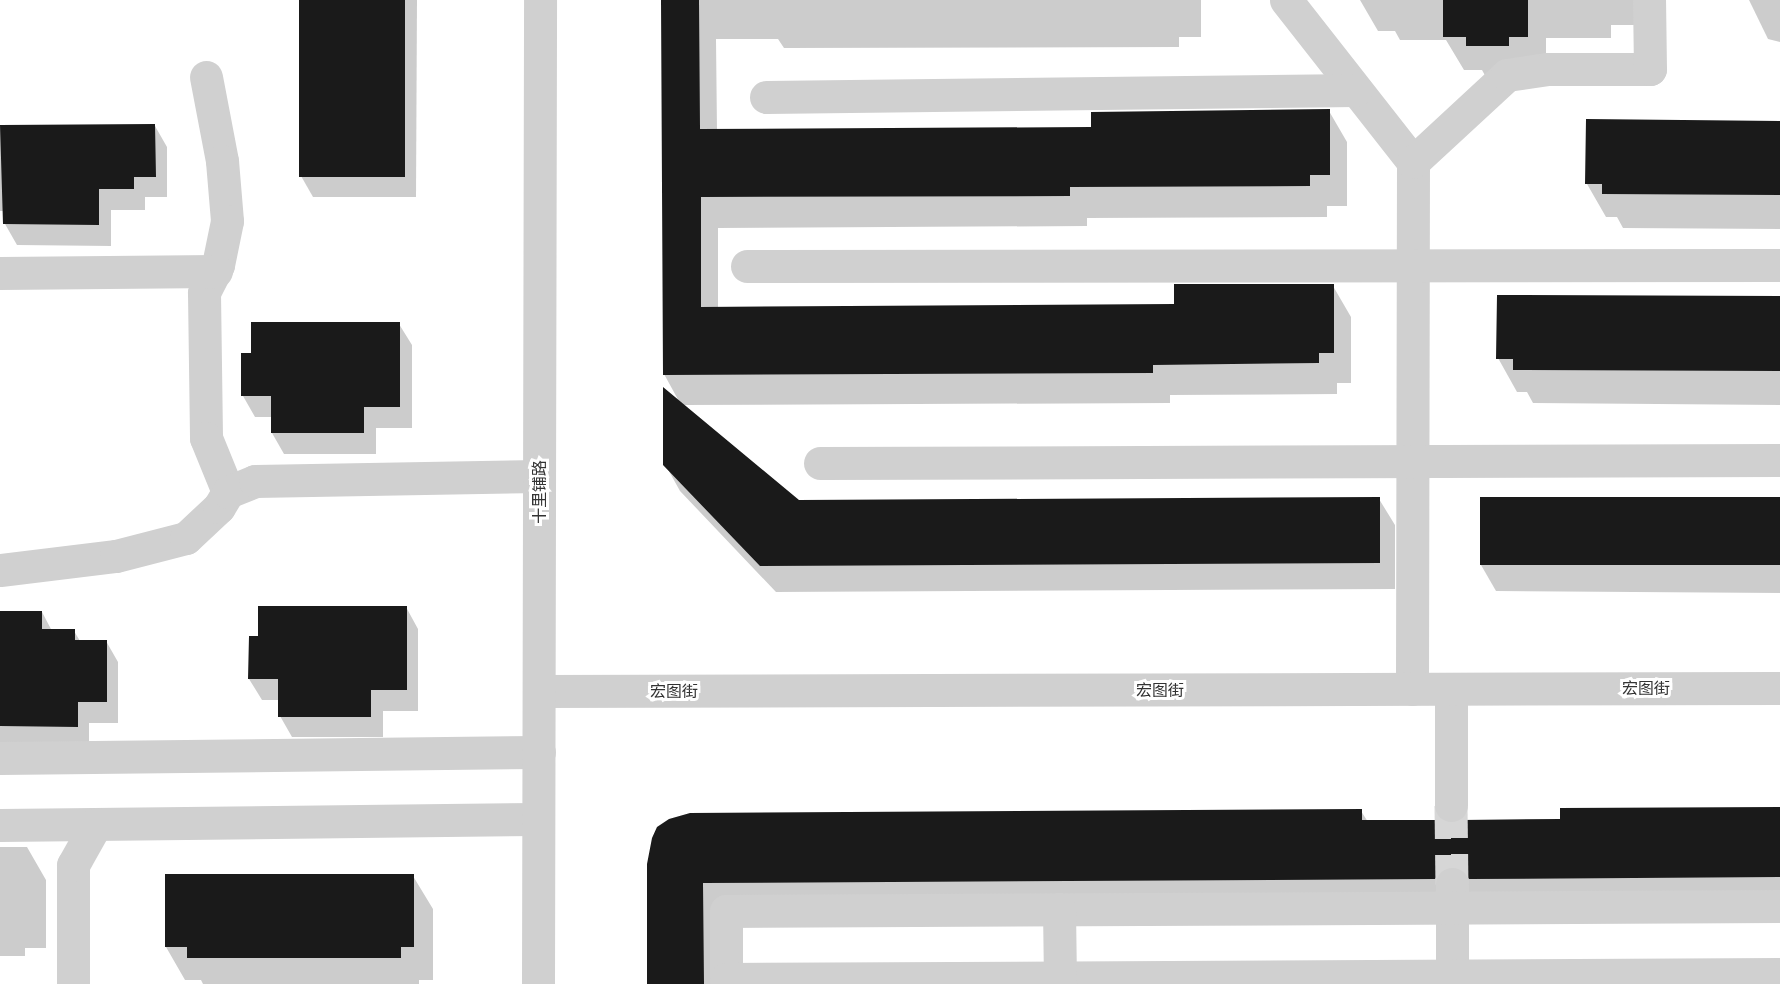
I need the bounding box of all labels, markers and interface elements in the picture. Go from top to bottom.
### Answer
street label: 十里铺路 [529,460,549,524]
street label: 宏图街 [1622,678,1670,698]
street label: 宏图街 [1136,680,1184,700]
street label: 宏图街 [650,681,698,701]

